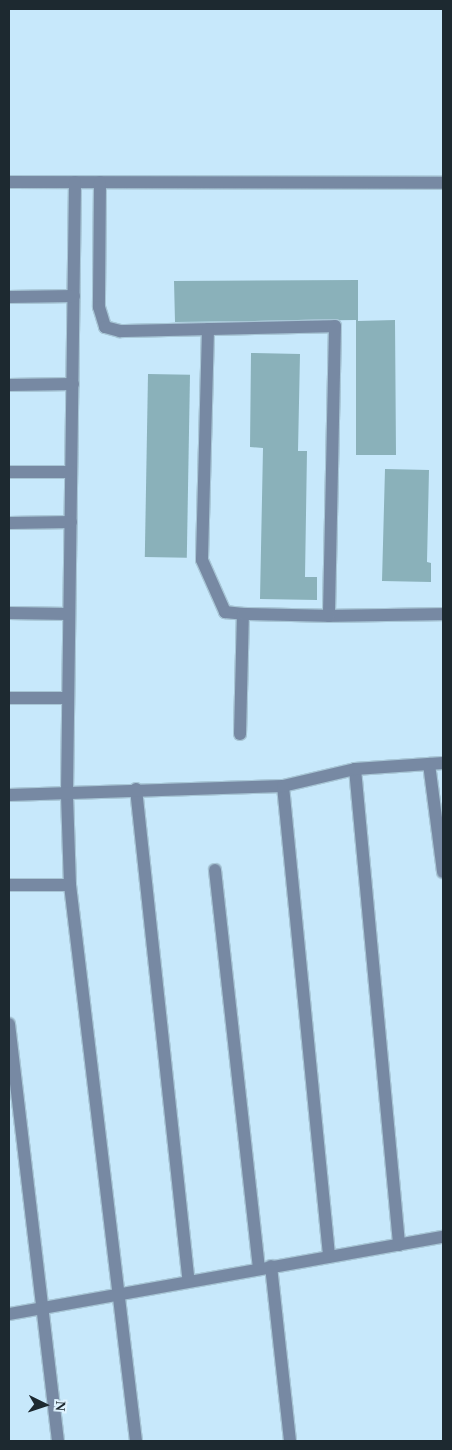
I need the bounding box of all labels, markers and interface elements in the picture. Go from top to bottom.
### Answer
north arrow [20,1380,70,1430]
text: N [53,1401,68,1412]

